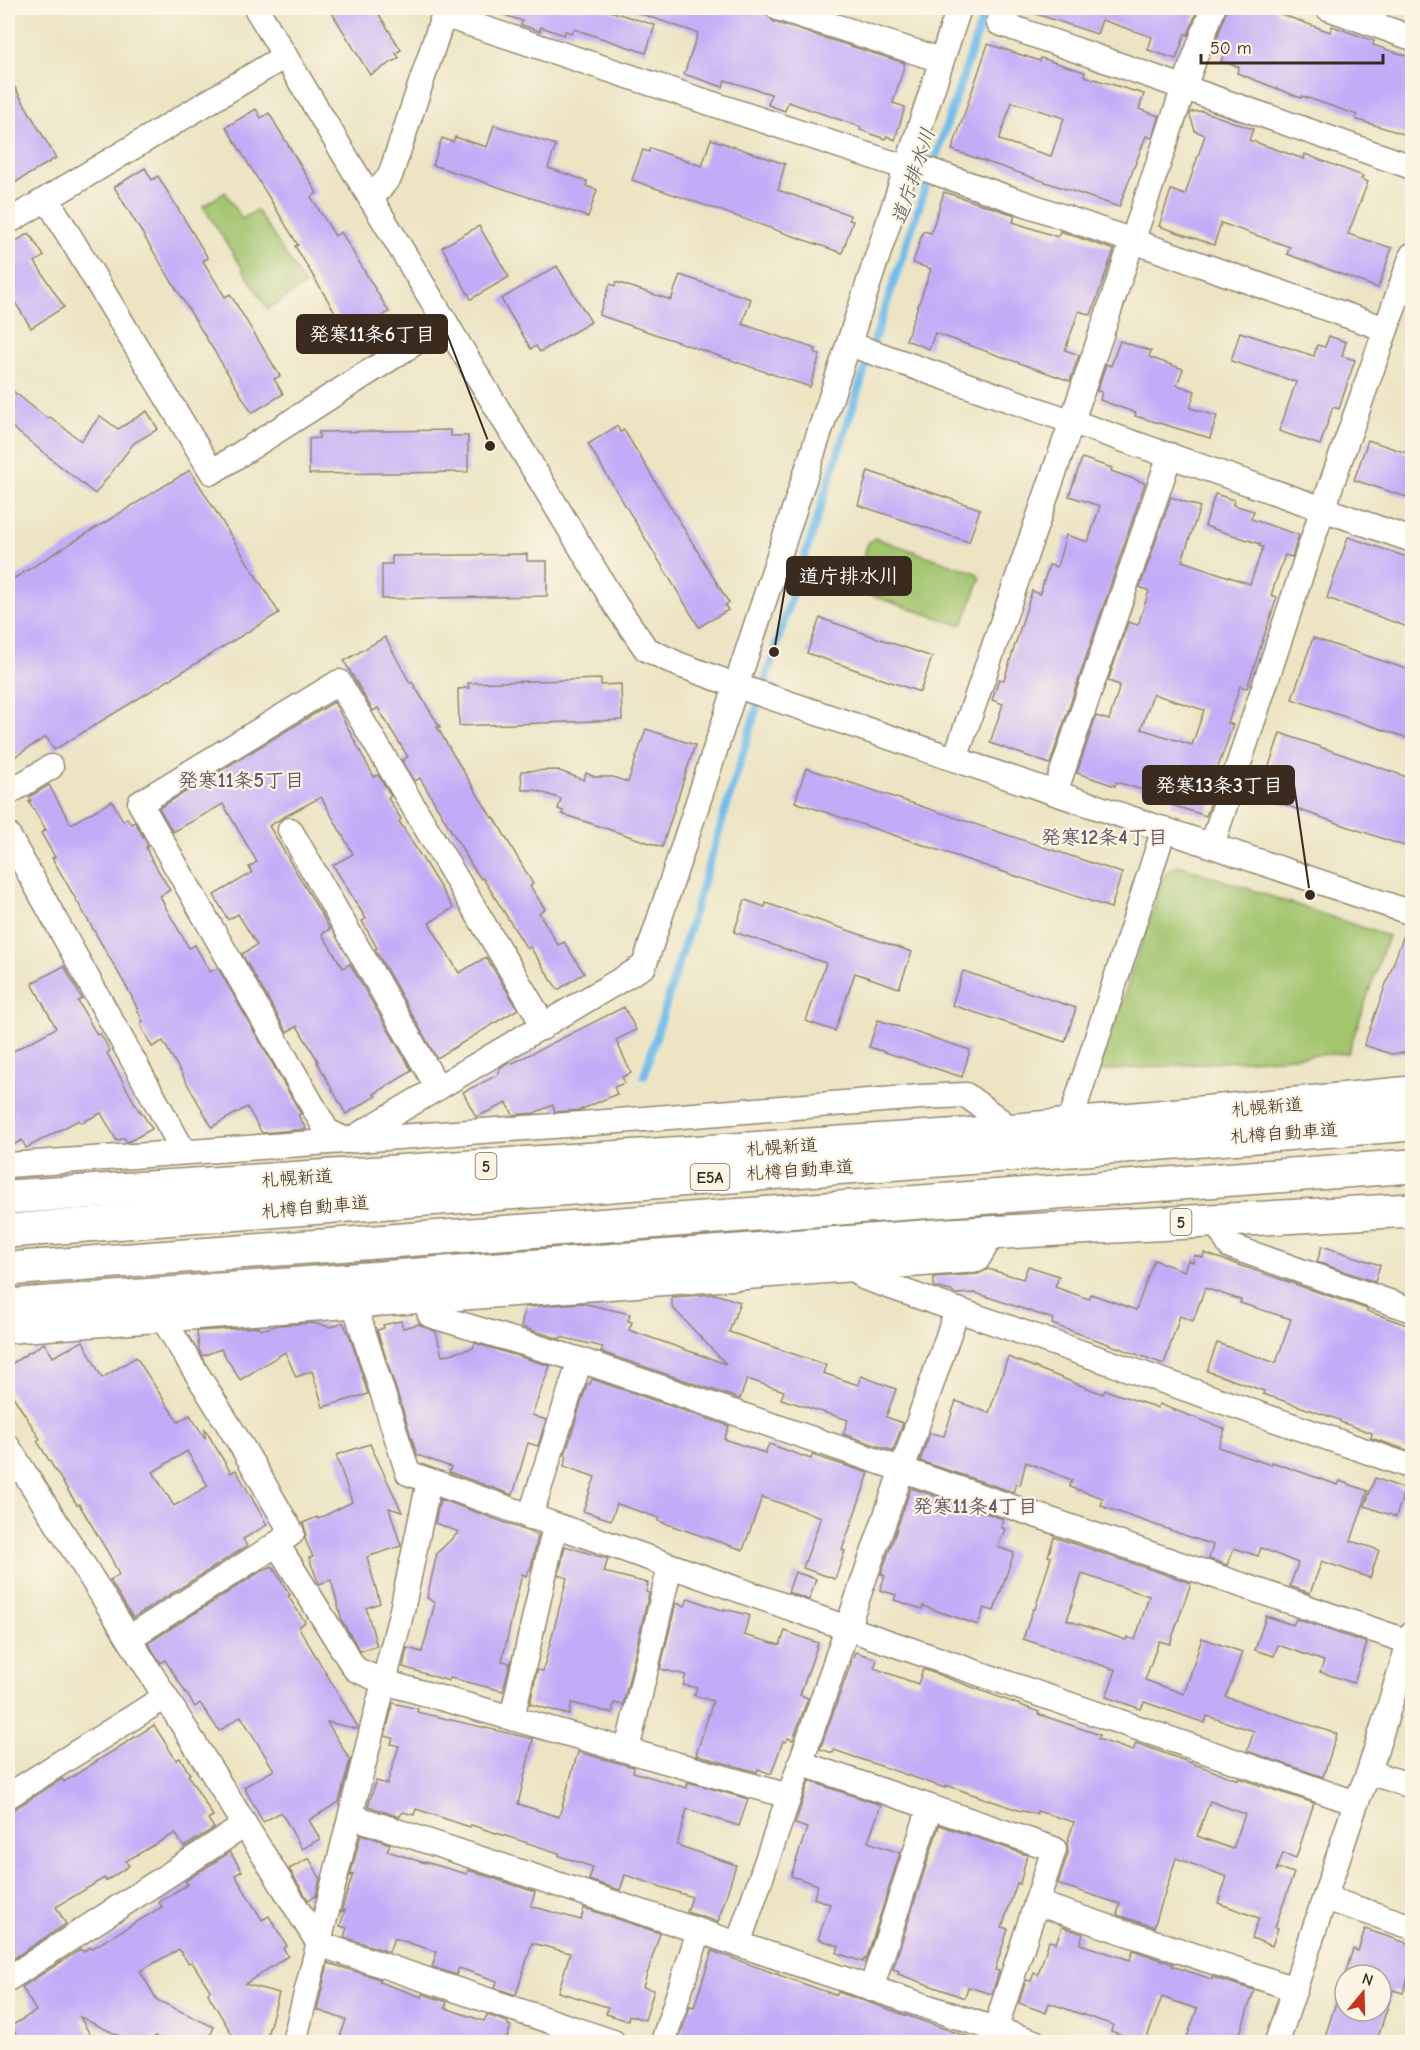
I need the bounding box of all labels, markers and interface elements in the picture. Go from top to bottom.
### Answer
scale bar [1201,27,1382,65]
text: 50 m [1210,38,1252,59]
water label: 道庁排水川 [887,125,940,227]
callout: 発寒11条6丁目 [297,315,447,353]
text: 発寒11条6丁目 [309,323,435,346]
callout: 道庁排水川 [787,557,911,595]
text: 道庁排水川 [799,565,899,588]
callout: 発寒13条3丁目 [1143,766,1294,804]
district label: 発寒11条5丁目 [178,769,304,792]
text: 発寒13条3丁目 [1155,774,1283,797]
district label: 発寒12条4丁目 [1040,826,1168,849]
street label: 札幌新道 [1230,1094,1304,1121]
street label: 札樽自動車道 [1229,1119,1339,1148]
street label: 札幌新道 [745,1135,819,1160]
road number: 5 [476,1153,496,1179]
street label: 札樽自動車道 [745,1156,855,1185]
road number: E5A [690,1164,730,1190]
street label: 札幌新道 [260,1166,334,1191]
street label: 札樽自動車道 [260,1192,370,1223]
road number: 5 [1170,1209,1192,1235]
district label: 発寒11条4丁目 [912,1495,1038,1518]
north arrow [1333,1963,1393,2023]
text: N [1360,1970,1375,1990]

